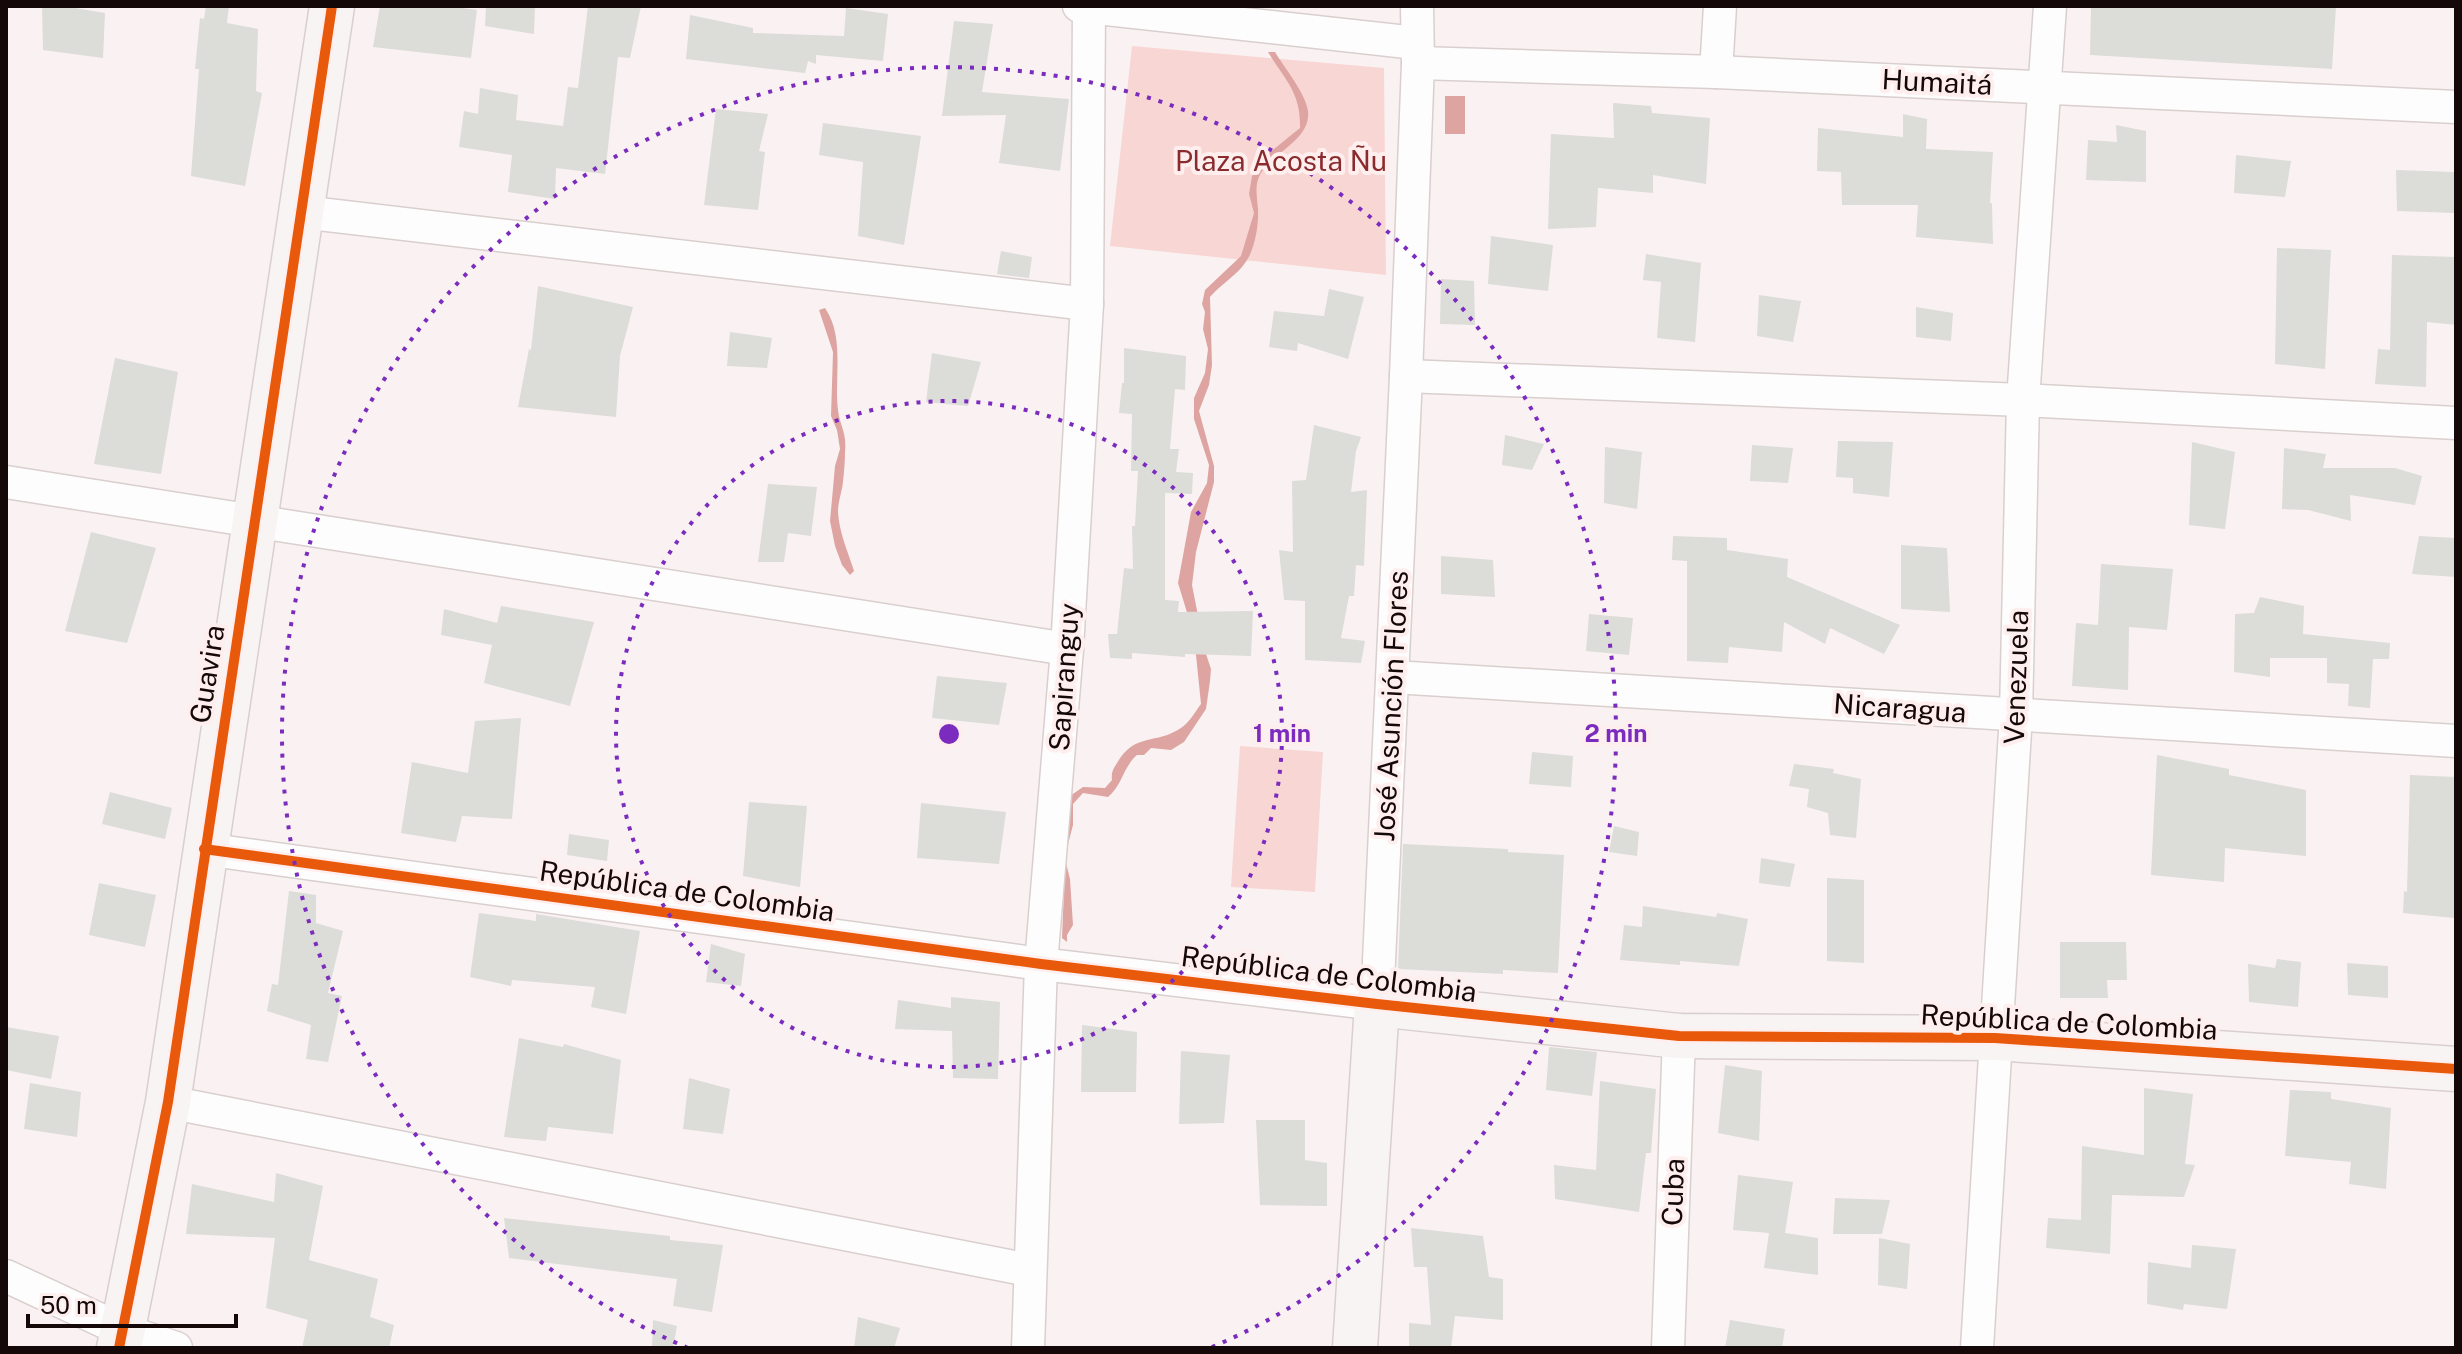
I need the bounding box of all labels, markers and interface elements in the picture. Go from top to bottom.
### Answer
street label: Humaitá [1881,62,1993,101]
park label: Plaza Acosta Ñu [1175,144,1387,177]
street label: José Asunción Flores [1367,570,1414,842]
street label: Sapiranguy [1042,602,1085,752]
street label: Venezuela [1997,609,2034,745]
street label: Guavira [182,622,231,725]
street label: Nicaragua [1832,686,1968,729]
text: 1 min [1253,719,1311,747]
text: 2 min [1585,719,1647,747]
centre of rings [935,720,963,748]
street label: República de Colombia [537,853,837,928]
street label: República de Colombia [1179,939,1479,1008]
street label: República de Colombia [1920,997,2218,1046]
street label: Cuba [1655,1158,1690,1226]
scale bar [28,1278,236,1328]
text: 50 m [40,1291,97,1319]

